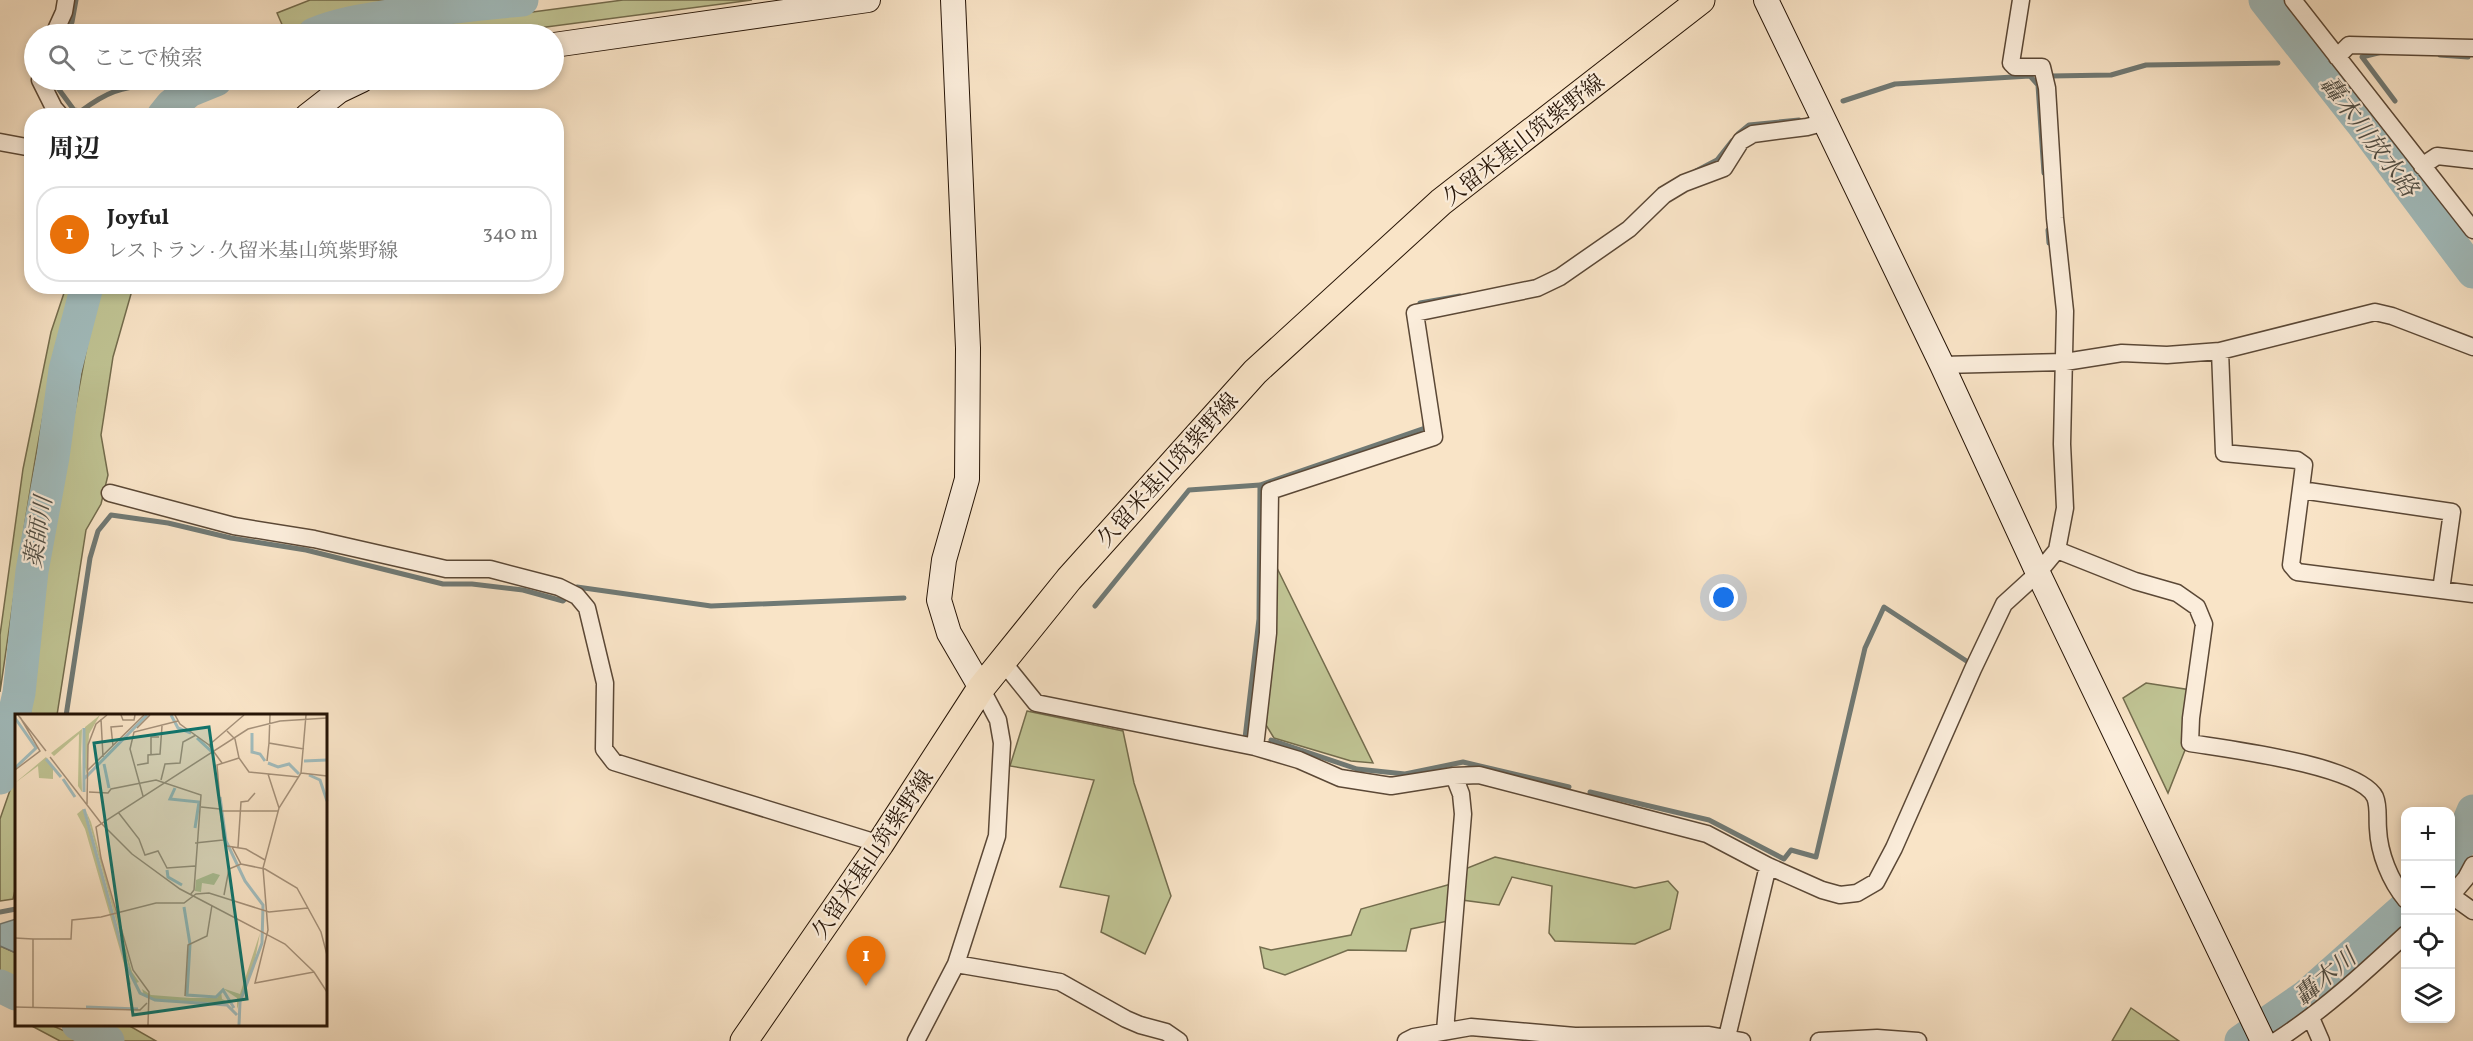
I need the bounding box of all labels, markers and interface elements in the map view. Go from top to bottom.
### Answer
search box [24,24,564,90]
icon: search [45,41,78,74]
text: ここで検索 [93,44,203,75]
street label: 久留米基山筑紫野線 [1437,68,1612,214]
water label: 轟木川放水路 [2310,69,2426,207]
text: 周辺 [48,132,100,168]
text: Joyful [107,203,169,234]
text: 1 [65,220,74,248]
text: 340 m [482,220,538,248]
text: レストラン · 久留米基山筑紫野線 [107,238,398,266]
street label: 久留米基山筑紫野線 [1091,387,1247,555]
water label: 薬師川 [18,491,63,571]
your location [1709,583,1738,612]
inset map [15,714,327,1026]
street label: 久留米基山筑紫野線 [806,765,942,946]
map controls [2401,807,2455,1023]
button: + [2401,807,2455,861]
button: − [2401,861,2455,915]
button: locate [2401,915,2455,969]
pin: 1 [846,936,886,986]
water label: 轟木川 [2288,940,2367,1015]
button: layers [2401,969,2455,1023]

